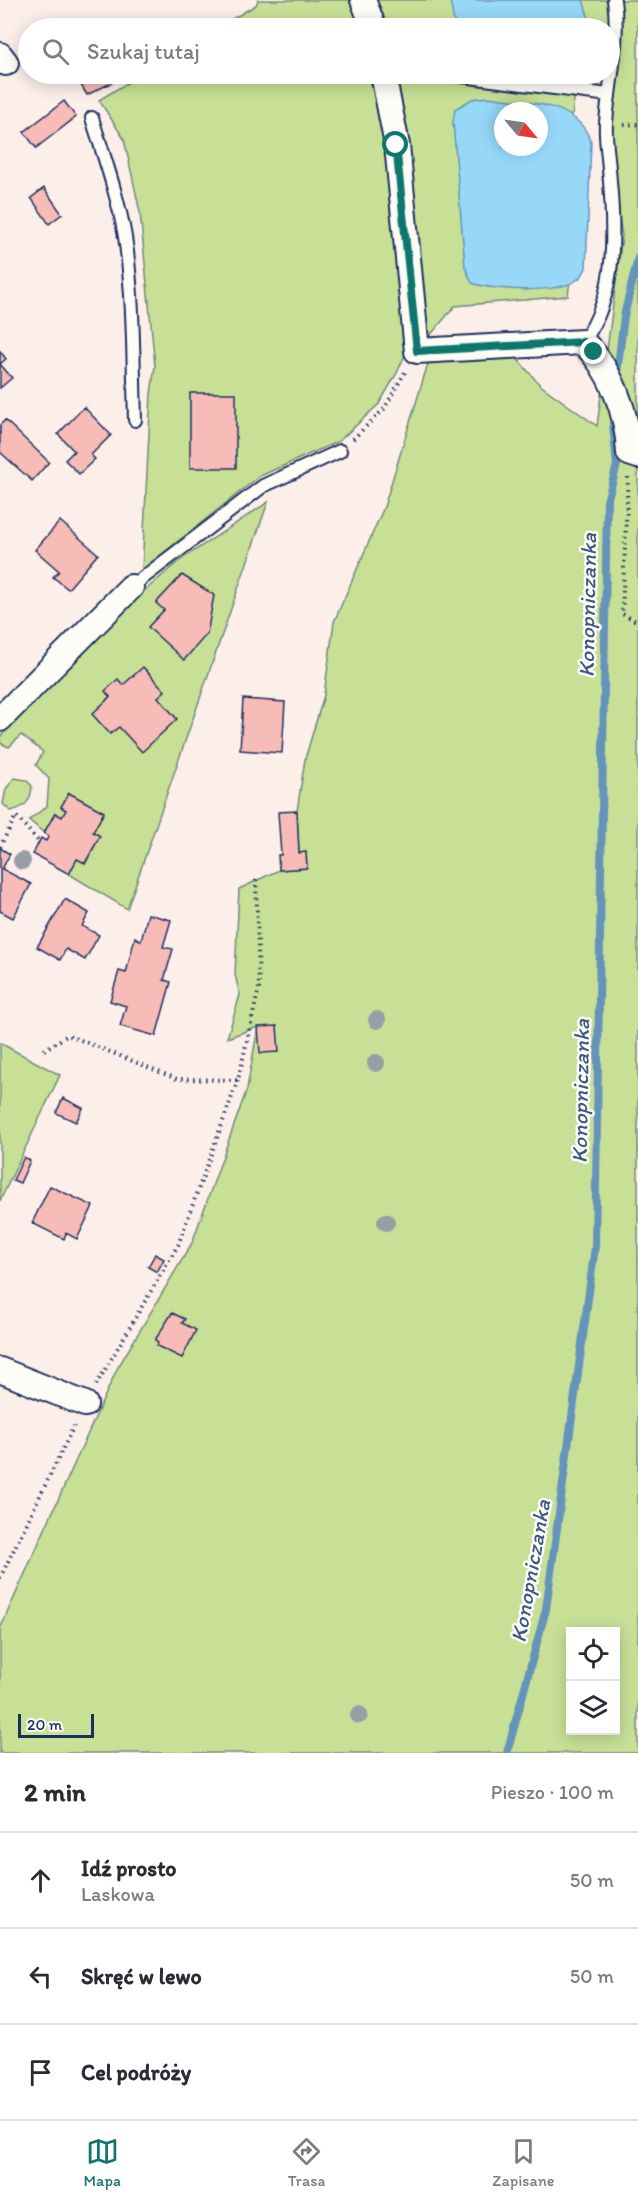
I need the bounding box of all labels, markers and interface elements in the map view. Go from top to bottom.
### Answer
search box [18,18,620,84]
icon: search [39,35,72,68]
text: Szukaj tutaj [87,38,200,65]
north arrow [494,102,548,156]
route start [382,131,408,157]
route end [580,338,606,364]
water label: Konopniczanka [573,532,602,677]
water label: Konopniczanka [566,1018,595,1163]
water label: Konopniczanka [505,1497,557,1644]
map controls [566,1627,620,1735]
button: locate [566,1627,620,1681]
button: layers [566,1681,620,1735]
scale bar [18,1711,94,1738]
text: 20 m [27,1715,62,1734]
text: 2 min [24,1776,86,1808]
text: Pieszo · 100 m [491,1780,614,1804]
text: Idź prosto [81,1855,177,1882]
icon: ahead [24,1864,57,1897]
text: 50 m [570,1868,614,1892]
text: Laskowa [81,1882,155,1906]
icon: left [24,1960,57,1993]
text: Skręć w lewo [81,1963,202,1990]
text: 50 m [570,1964,614,1988]
icon: arrive [24,2056,57,2089]
text: Cel podróży [81,2059,191,2086]
tab: Mapa [84,2135,121,2190]
tab: Trasa [288,2135,325,2190]
tab: Zapisane [492,2135,554,2190]

